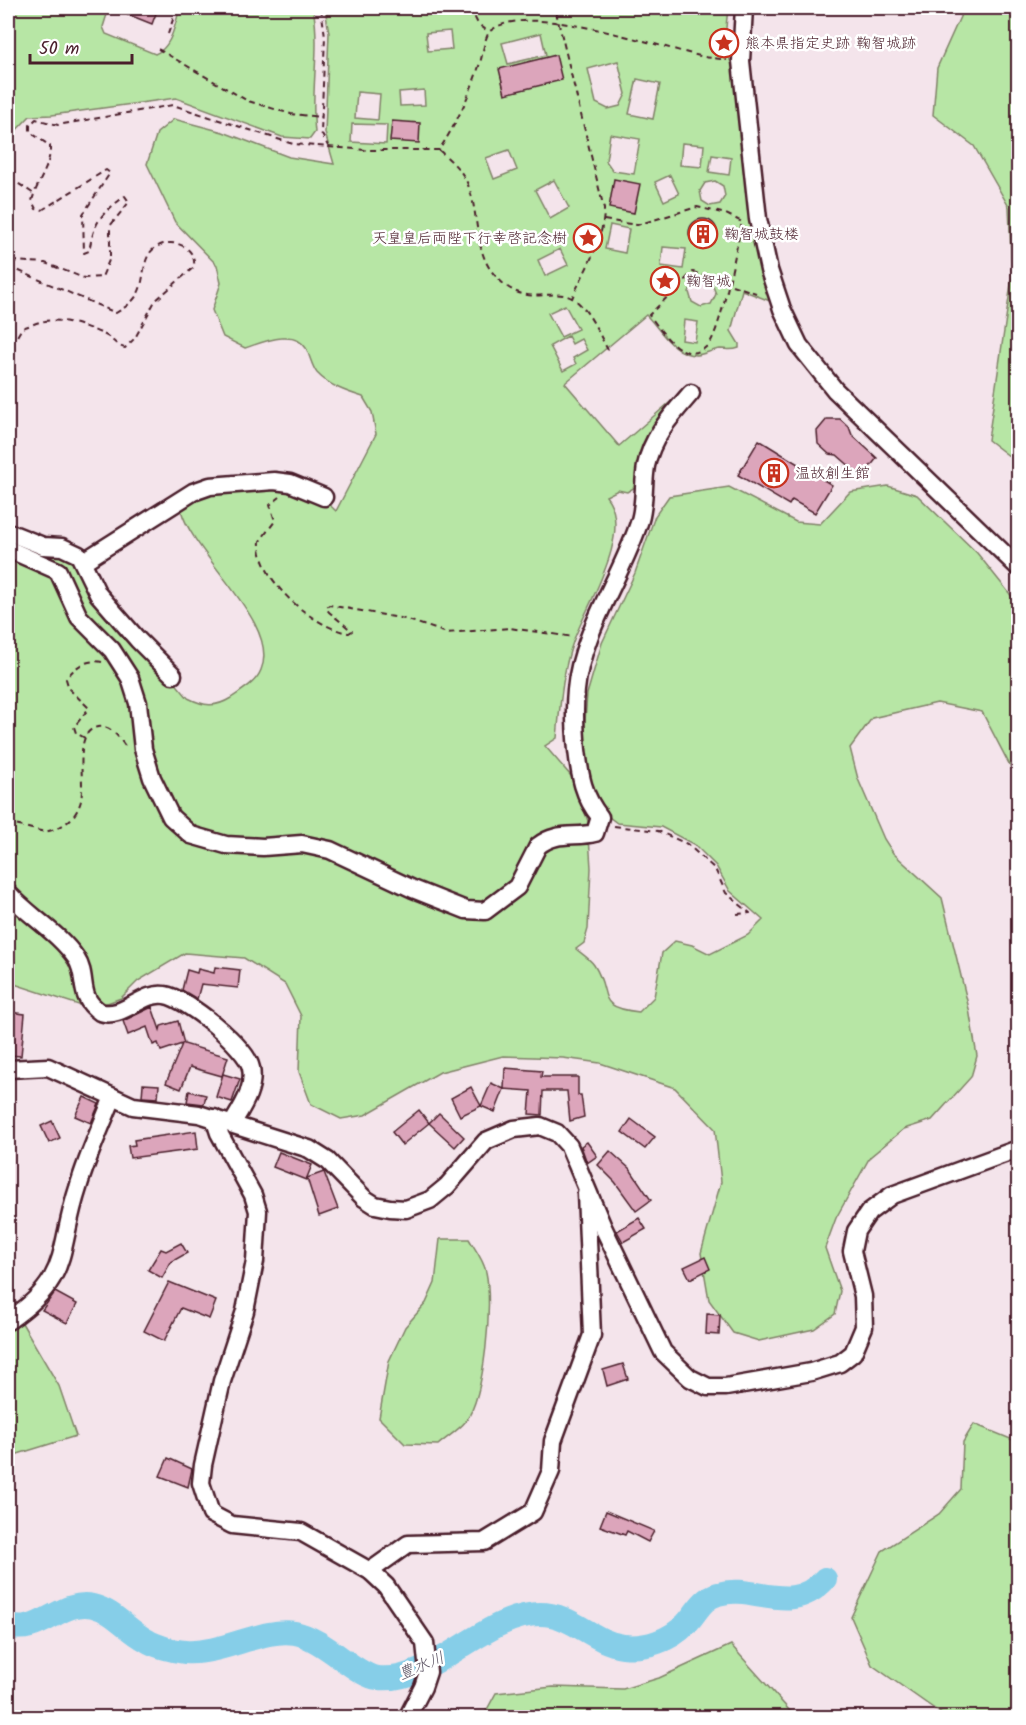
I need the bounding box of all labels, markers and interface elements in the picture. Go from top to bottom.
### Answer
scale bar [30,27,132,65]
place icon: 熊本県指定史跡 鞠智城跡 [708,27,740,59]
place label: 熊本県指定史跡 鞠智城跡 [745,32,916,56]
text: 50 m [39,35,79,64]
building icon: 鞠智城鼓楼 [687,218,719,250]
place icon: 天皇皇后両陛下行幸啓記念樹 [572,222,604,254]
place label: 鞠智城鼓楼 [724,223,799,247]
place label: 天皇皇后両陛下行幸啓記念樹 [372,227,567,251]
place icon: 鞠智城 [649,265,681,297]
place label: 鞠智城 [686,270,731,294]
building icon: 温故創生館 [758,457,790,489]
place label: 温故創生館 [795,462,870,486]
water label: 豊水川 [395,1646,449,1687]

